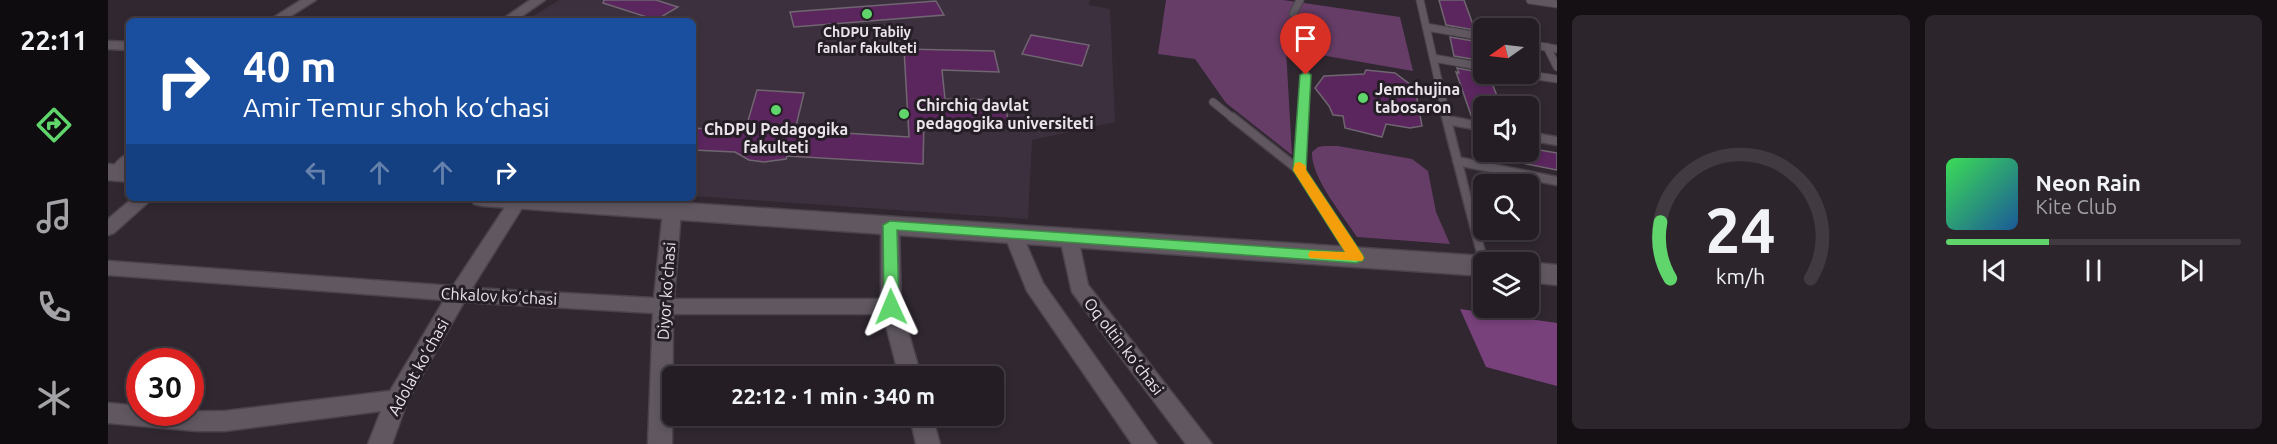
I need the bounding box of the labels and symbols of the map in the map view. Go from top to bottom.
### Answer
marker: ChDPU Tabiiy fanlar fakulteti [860,7,874,21]
pin [1280,13,1331,75]
north arrow [1473,18,1539,84]
place label: ChDPU Tabiiy fanlar fakulteti [817,24,917,56]
place label: Jemchujina tabosaron [1375,80,1460,116]
marker: Jemchujina tabosaron [1356,91,1370,105]
place label: Chirchiq davlat pedagogika universiteti [916,96,1094,132]
marker: ChDPU Pedagogika fakulteti [769,103,783,117]
marker: Chirchiq davlat pedagogika universiteti [897,107,911,121]
place label: ChDPU Pedagogika fakulteti [704,120,848,156]
street label: Diyor ko‘chasi [654,241,678,341]
position arrow [859,275,923,339]
street label: Chkalov ko‘chasi [440,284,558,308]
street label: Oq oltin ko‘chasi [1081,294,1167,398]
street label: Adolat ko‘chasi [384,316,452,418]
speed limit sign: 30 [126,348,204,426]

